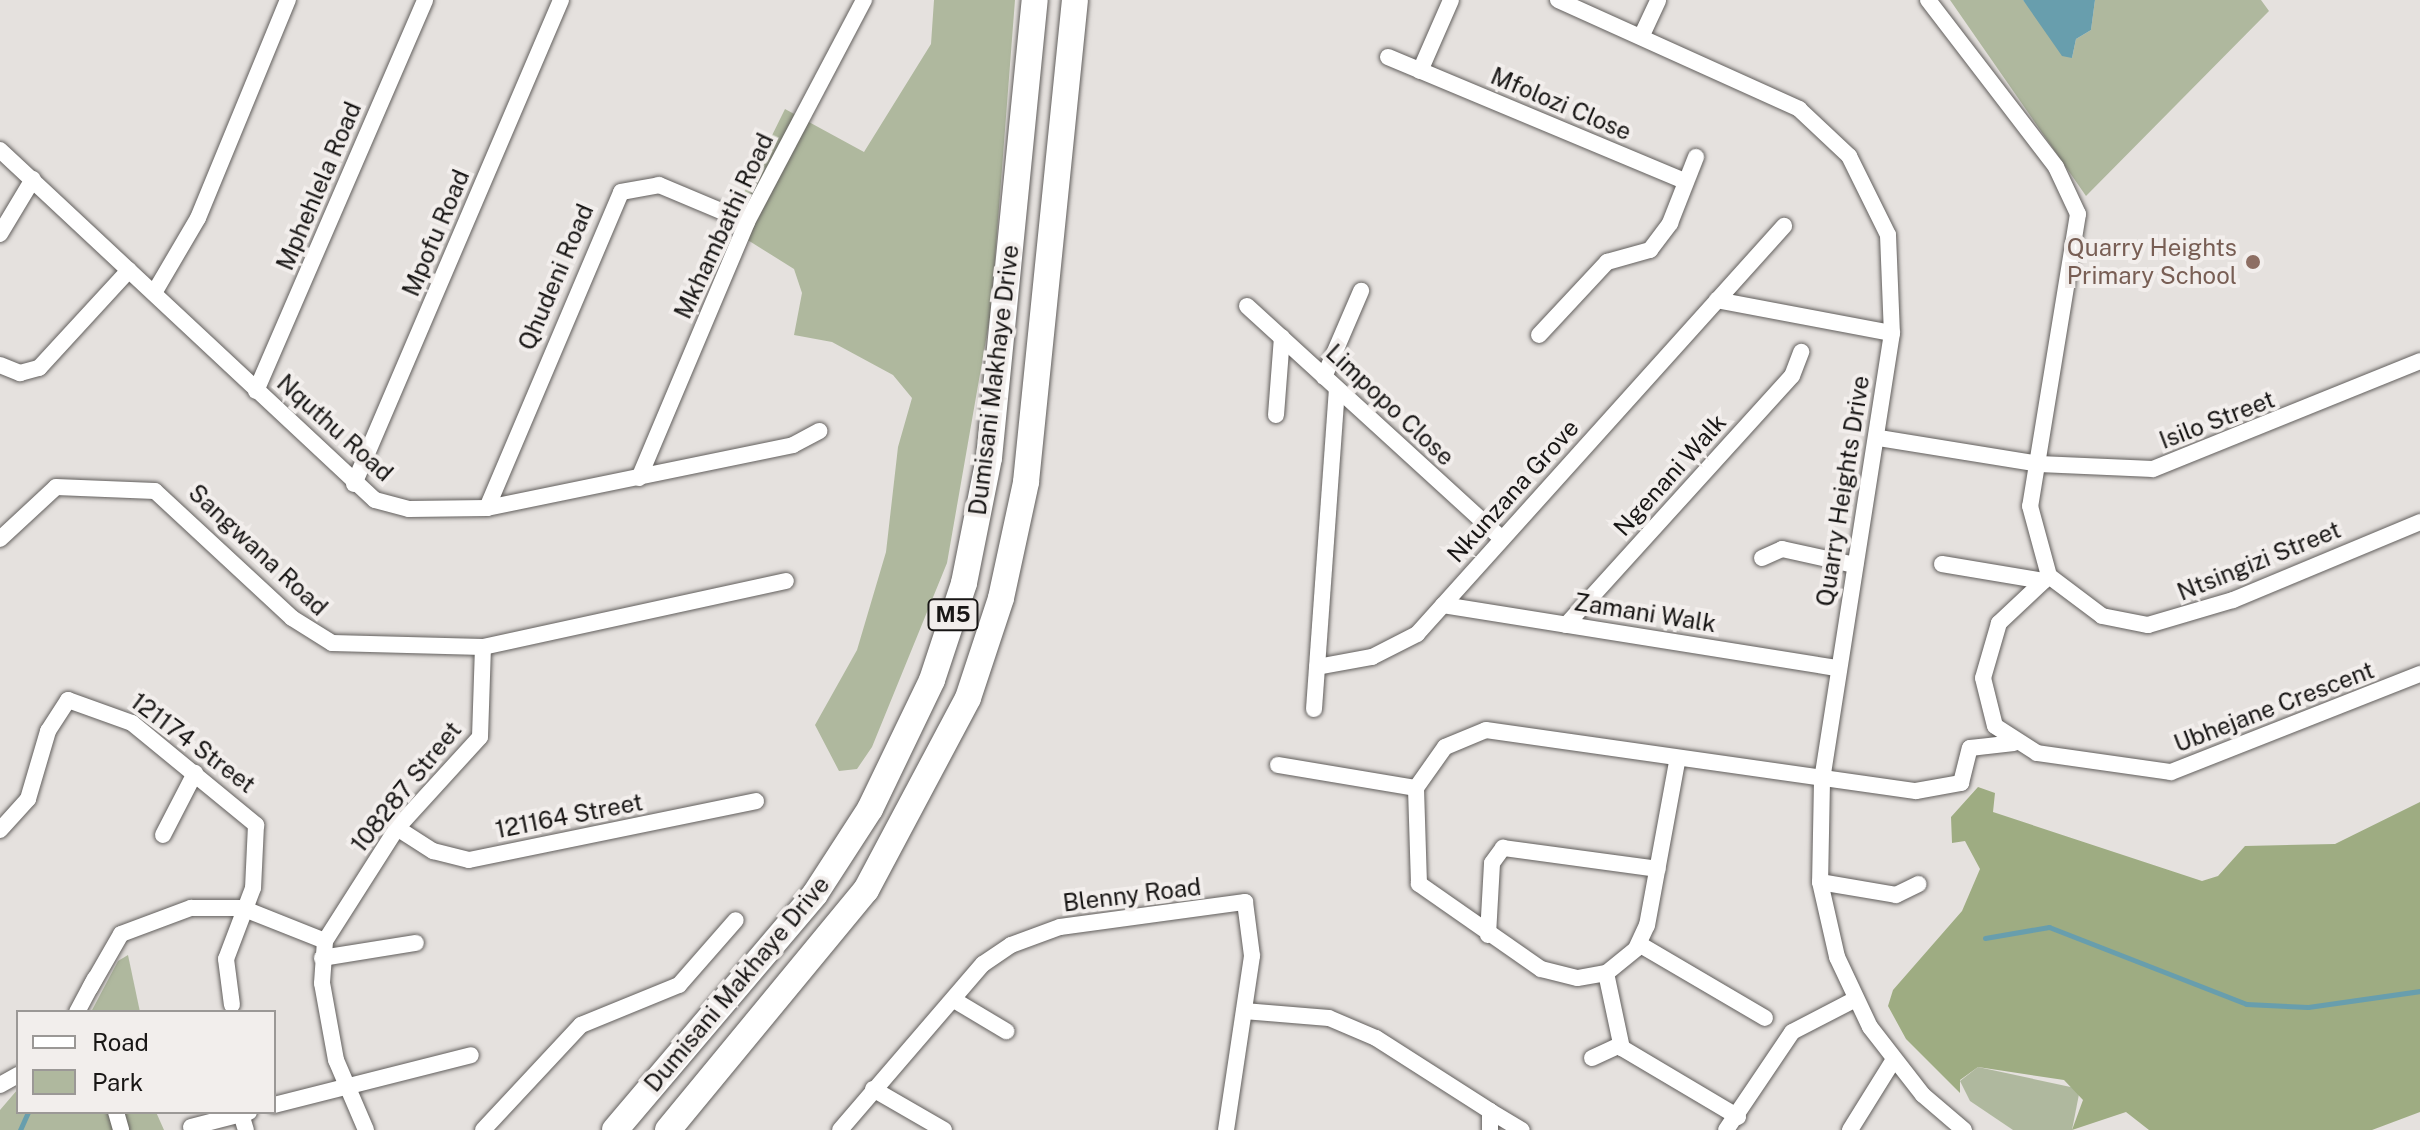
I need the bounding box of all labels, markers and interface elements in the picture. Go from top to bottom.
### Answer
street label: Mfolozi Close [1486,61,1636,147]
street label: Mphehlela Road [271,97,367,275]
street label: Mkhambathi Road [668,129,780,323]
street label: Mpofu Road [396,165,476,301]
street label: Qhudeni Road [512,200,600,354]
place label: Quarry Heights Primary School [2067,234,2237,290]
street label: Dumisani Makhaye Drive [963,243,1025,517]
marker: Quarry Heights Primary School [2244,253,2262,271]
street label: Limpopo Close [1320,338,1460,472]
street label: Nquthu Road [271,368,399,488]
street label: Quarry Heights Drive [1811,373,1875,609]
street label: Isilo Street [2155,385,2279,455]
street label: Ngenani Walk [1608,408,1732,542]
street label: Nkunzana Grove [1441,414,1585,568]
street label: Sangwana Road [183,478,333,622]
street label: Ntsingizi Street [2173,515,2345,607]
street label: Zamani Walk [1572,588,1718,638]
road number: M5 [927,597,979,633]
street label: Ubhejane Crescent [2170,656,2378,758]
street label: 121174 Street [125,687,261,799]
street label: 108287 Street [345,716,467,858]
street label: 121164 Street [493,788,645,844]
street label: Dumisani Makhaye Drive [638,870,836,1098]
street label: Blenny Road [1061,872,1203,918]
legend [16,1010,276,1114]
text: Road [92,1028,149,1056]
text: Park [92,1068,143,1096]

